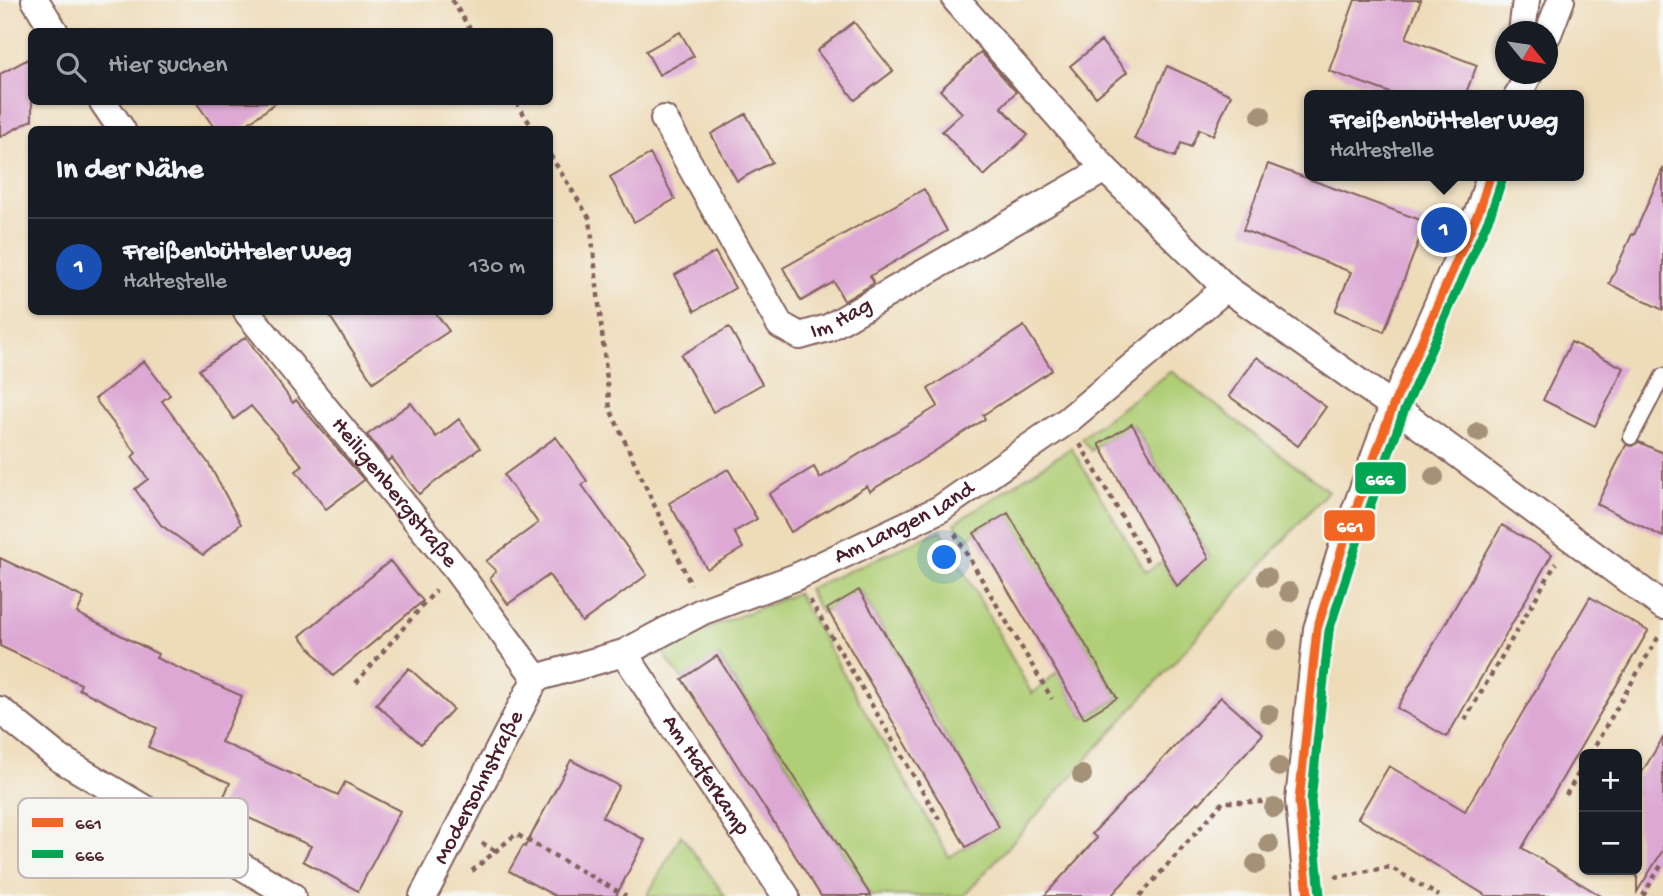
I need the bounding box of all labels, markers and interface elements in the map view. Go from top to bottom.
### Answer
north arrow [1495,21,1558,84]
search box [28,28,553,105]
icon: search [52,48,90,86]
text: Hier suchen [108,51,228,82]
popup [1304,90,1584,181]
text: Freißenbütteler Weg [1330,107,1558,138]
text: Haltestelle [1330,138,1434,165]
text: In der Nähe [56,154,203,189]
pin: 1 [1421,204,1467,256]
text: Freißenbütteler Weg [123,238,352,269]
text: 1 [74,254,84,281]
text: 130 m [469,254,525,281]
text: Haltestelle [123,269,227,296]
street label: Im Hag [807,292,877,346]
street label: Heiligenbergstraße [325,412,464,574]
line badge: 666 [1354,461,1407,495]
text: 666 [1366,470,1395,493]
street label: Am Langen Land [830,475,981,571]
line badge: 661 [1323,509,1376,542]
text: 661 [1337,517,1363,540]
your location [927,540,961,574]
street label: Modersohnstraße [428,705,531,869]
street label: Am Haferkamp [656,710,755,841]
map controls [1579,749,1642,875]
button: + [1579,749,1642,812]
legend [18,798,248,878]
button: − [1579,812,1642,875]
text: 661 [75,814,102,837]
text: 666 [75,846,104,869]

